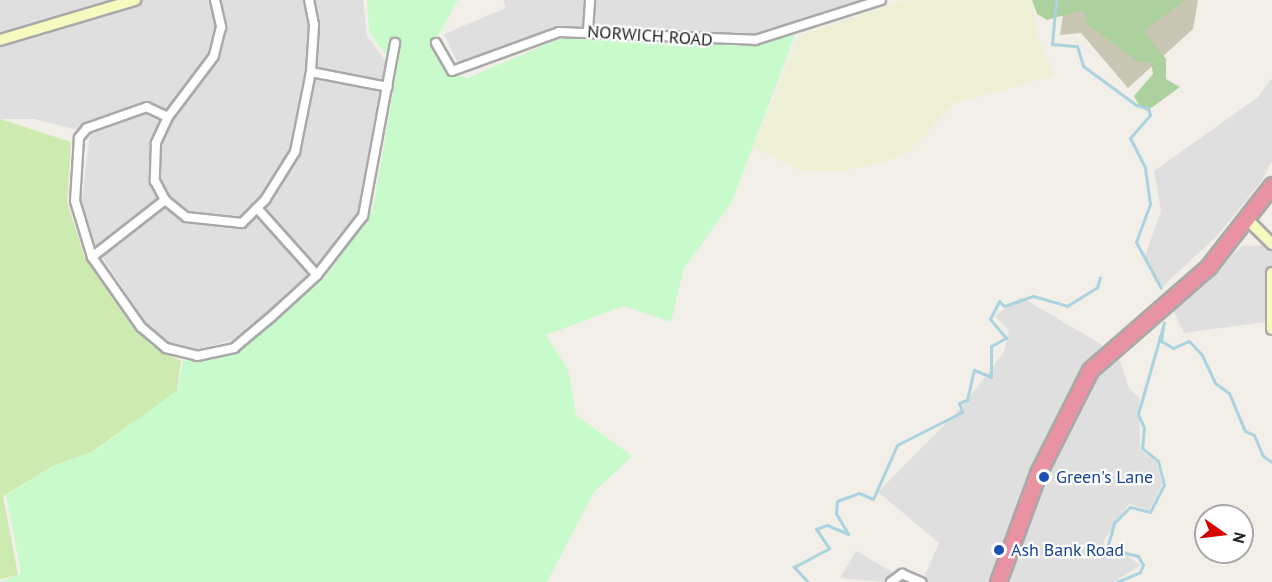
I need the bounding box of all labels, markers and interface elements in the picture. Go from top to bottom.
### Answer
street label: NORWICH ROAD [586,21,714,51]
place label: Green's Lane [1056,466,1153,488]
marker: Green's Lane [1037,470,1051,484]
north arrow [1194,504,1254,564]
text: N [1229,530,1251,545]
place label: Ash Bank Road [1011,539,1125,561]
marker: Ash Bank Road [992,543,1006,557]

